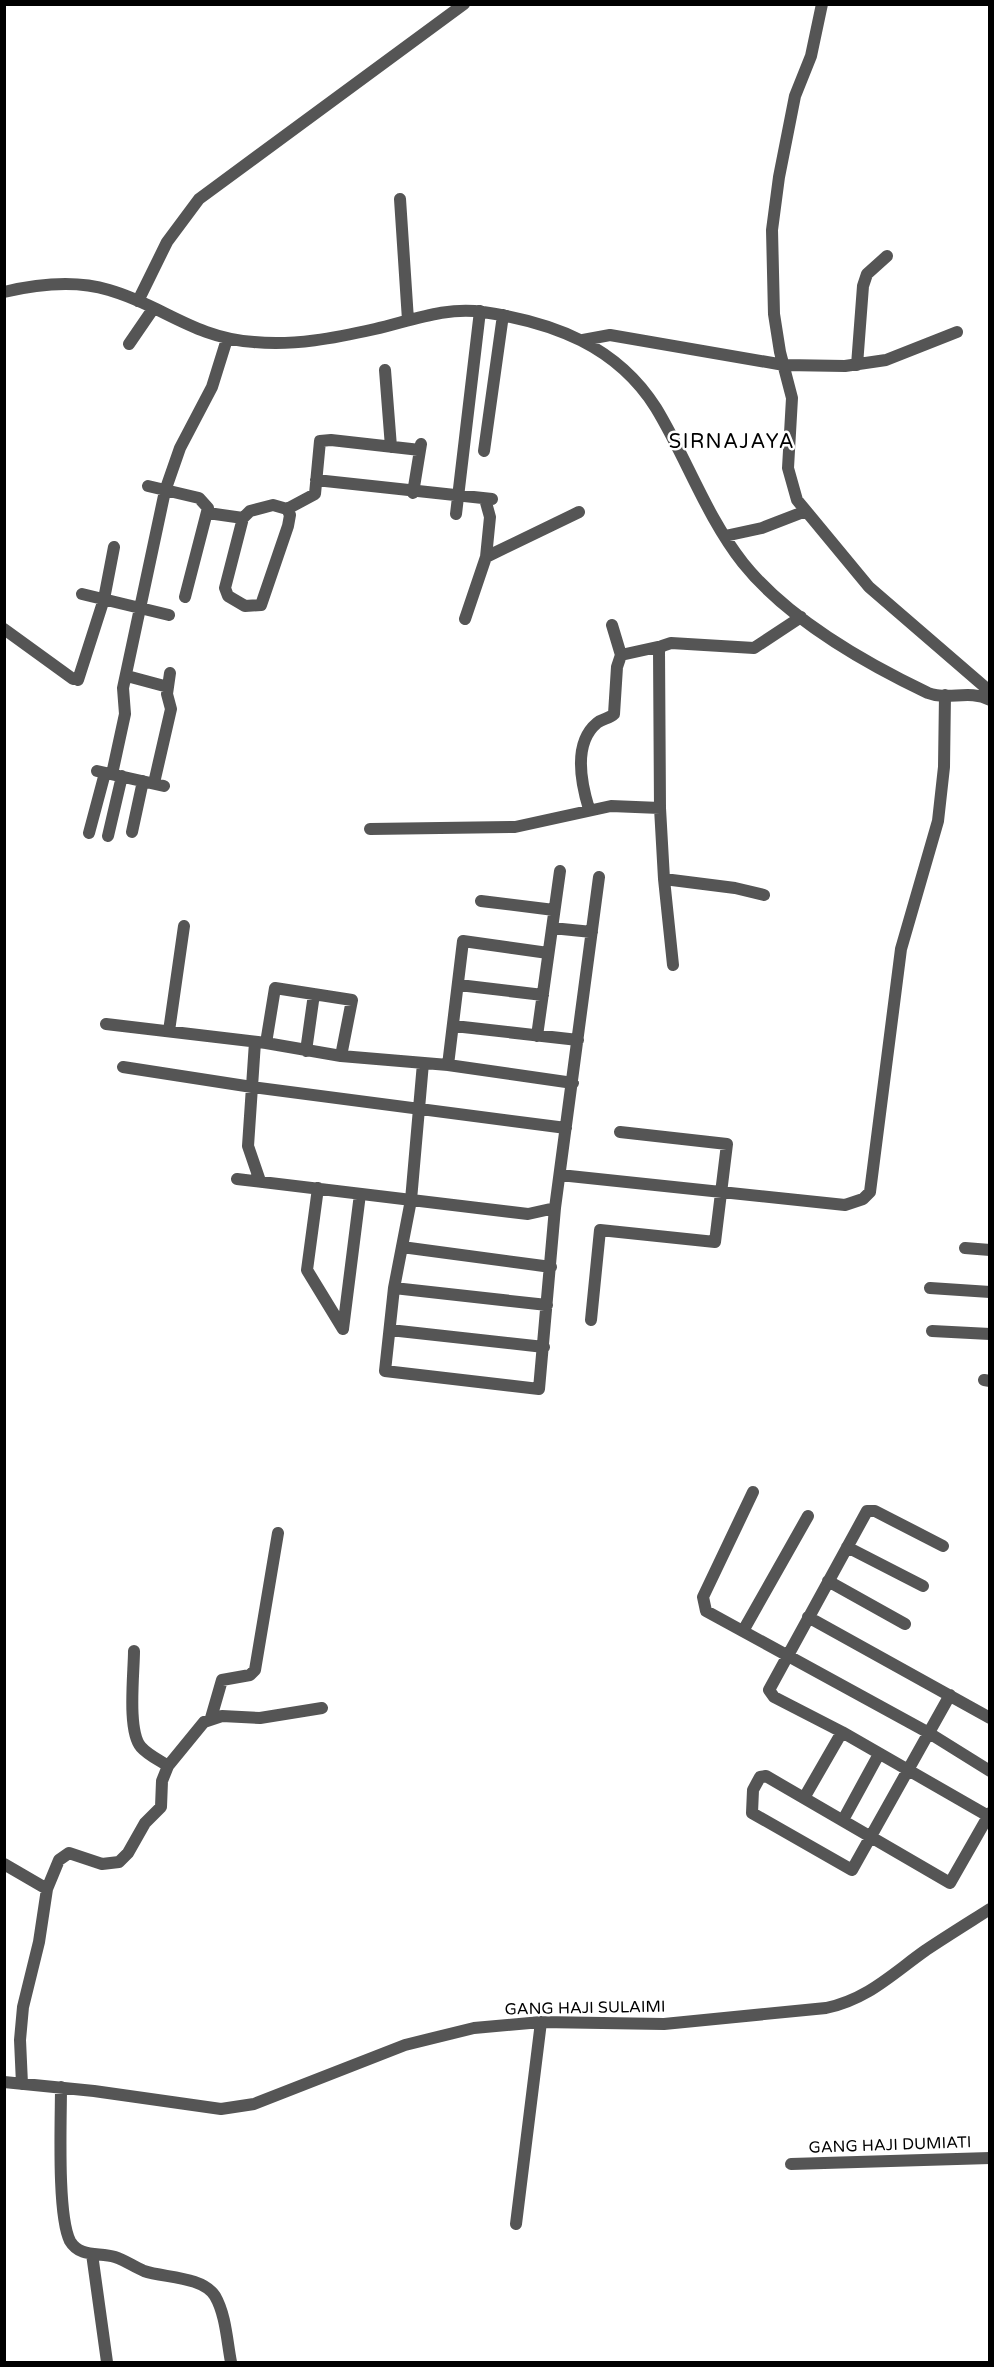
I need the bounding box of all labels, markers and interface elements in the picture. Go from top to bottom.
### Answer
district label: SIRNAJAYA [669,430,795,454]
street label: GANG HAJI SULAIMI [504,1997,666,2019]
street label: GANG HAJI DUMIATI [808,2132,972,2158]

